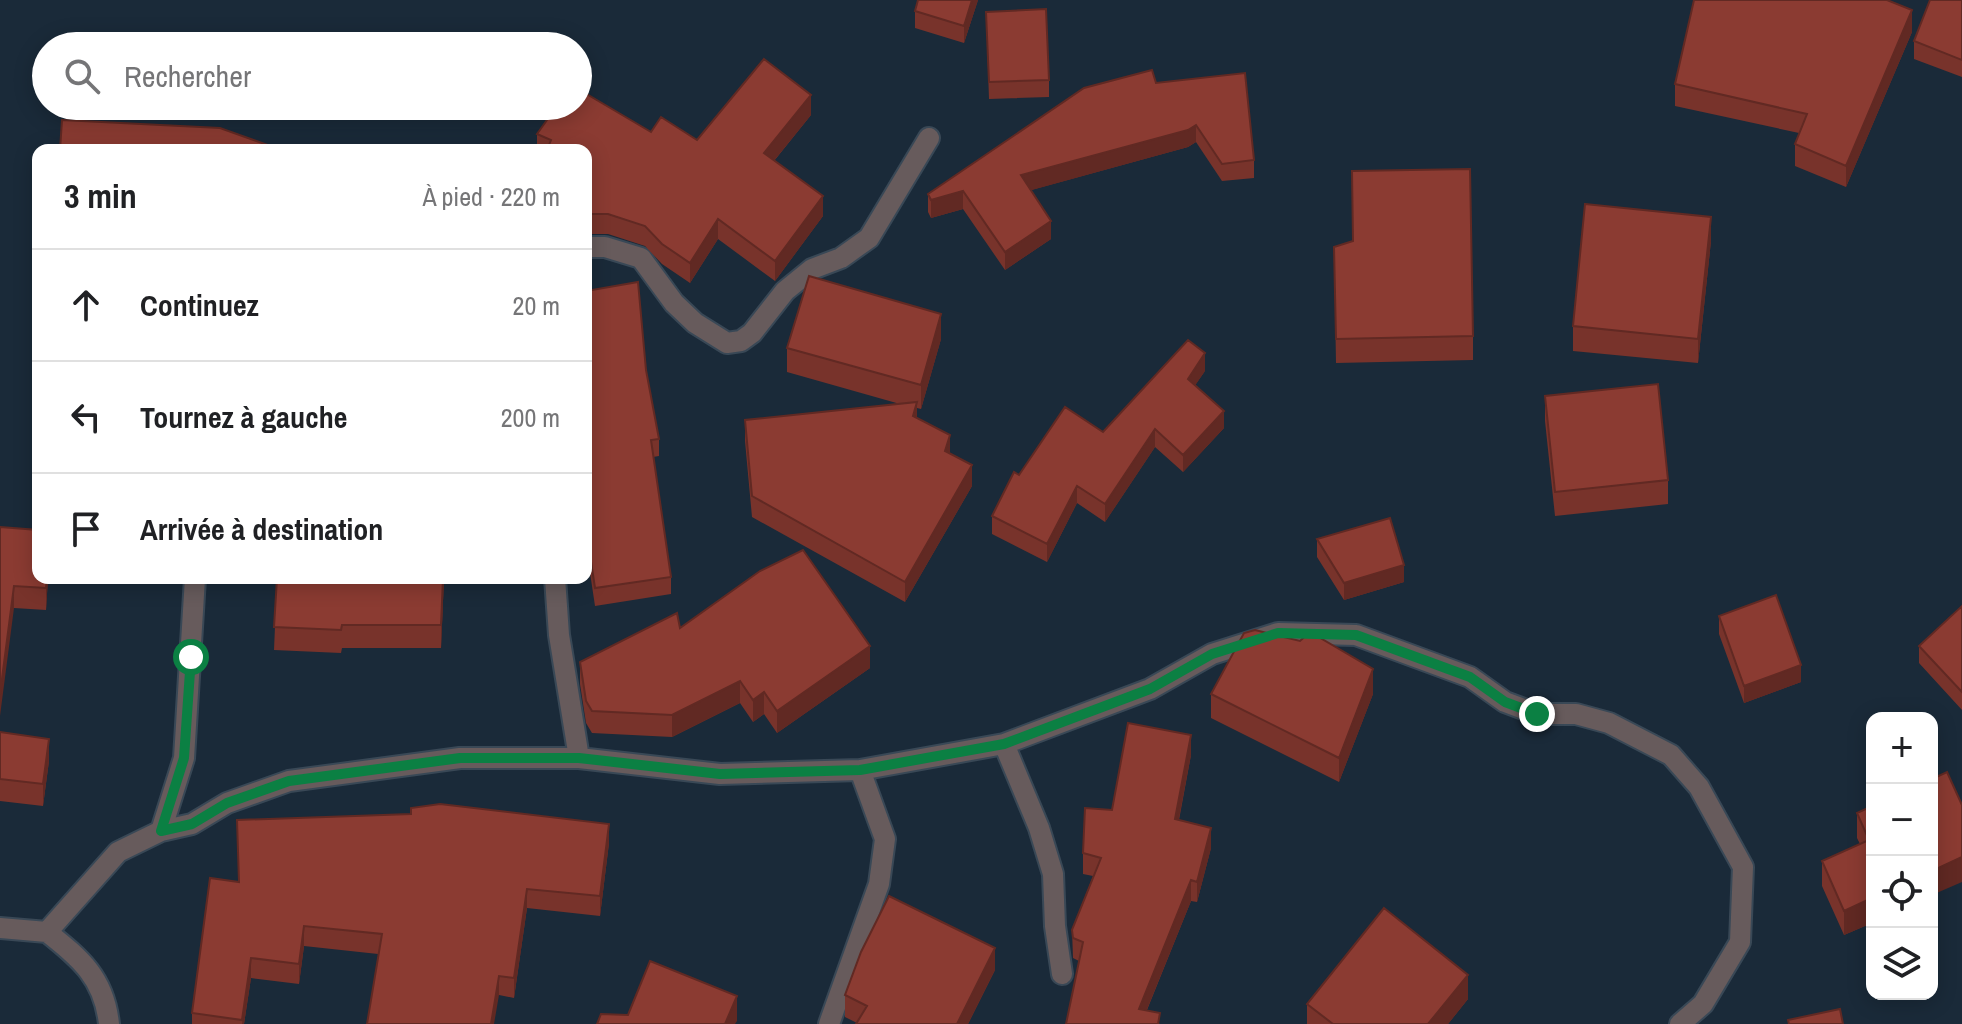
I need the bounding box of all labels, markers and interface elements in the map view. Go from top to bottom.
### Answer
search box [32,32,592,120]
icon: search [60,54,104,98]
text: Rechercher [124,56,251,96]
text: 3 min [64,173,137,219]
text: À pied · 220 m [422,179,560,214]
icon: ahead [64,283,108,327]
text: Continuez [140,285,259,325]
text: 20 m [513,288,560,323]
icon: left [64,395,108,439]
text: Tournez à gauche [140,397,347,437]
text: 200 m [501,400,560,435]
icon: arrive [64,507,108,551]
text: Arrivée à destination [140,509,383,549]
route start [173,639,209,675]
route end [1519,696,1555,732]
map controls [1866,712,1938,1000]
button: + [1866,712,1938,784]
button: − [1866,784,1938,856]
button: locate [1866,856,1938,928]
button: layers [1866,928,1938,1000]

